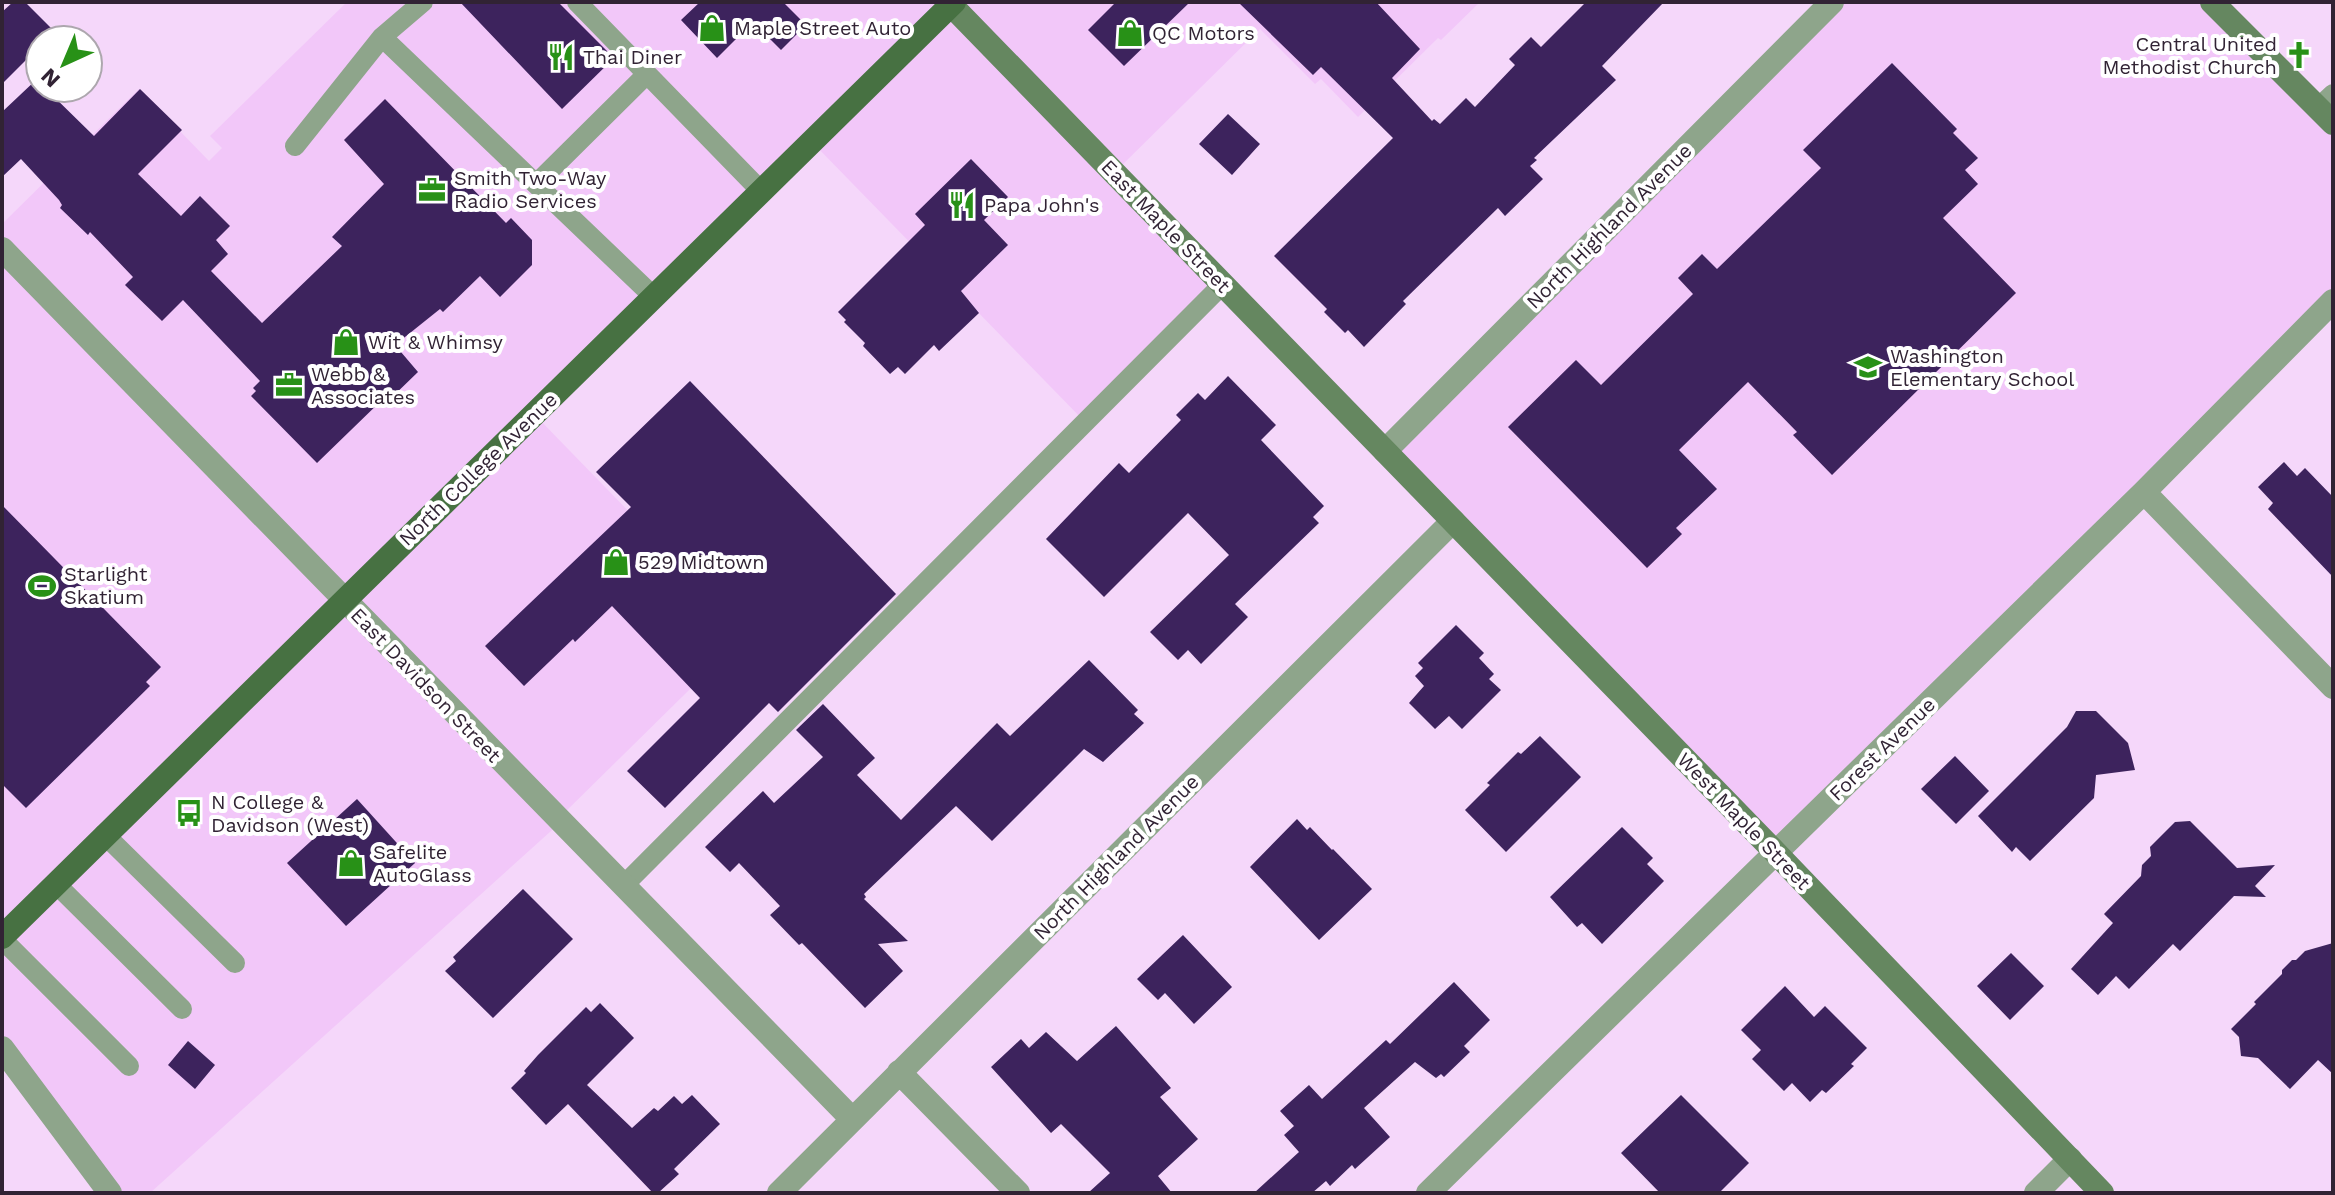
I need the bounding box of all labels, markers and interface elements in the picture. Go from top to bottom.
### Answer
shop icon: Maple Street Auto [697,13,727,43]
place label: Maple Street Auto [734,16,911,40]
shop icon: QC Motors [1115,18,1145,48]
place label: QC Motors [1152,21,1255,45]
north arrow [24,24,104,104]
place label: Central United Methodist Church [2103,32,2277,79]
church icon: Central United Methodist Church [2284,40,2314,70]
restaurant icon: Thai Diner [546,42,576,72]
place label: Thai Diner [583,45,682,69]
text: N [36,63,65,93]
street label: North Highland Avenue [1521,138,1697,314]
street label: East Maple Street [1096,155,1236,298]
place label: Smith Two-Way Radio Services [454,166,607,213]
office icon: Smith Two-Way Radio Services [417,175,447,205]
restaurant icon: Papa John's [947,190,977,220]
place label: Papa John's [984,193,1100,217]
shop icon: Wit & Whimsy [331,327,361,357]
place label: Wit & Whimsy [368,330,503,354]
place label: Washington Elementary School [1890,344,2074,391]
school or university icon: Washington Elementary School [1853,352,1883,382]
place label: Webb & Associates [311,362,415,409]
office icon: Webb & Associates [274,370,304,400]
street label: North College Avenue [394,387,562,551]
shop icon: 529 Midtown [601,547,631,577]
place label: 529 Midtown [638,550,765,574]
place label: Starlight Skatium [64,562,148,609]
sports icon: Starlight Skatium [27,571,57,601]
street label: East Davidson Street [346,603,506,768]
street label: Forest Avenue [1824,692,1940,806]
street label: West Maple Street [1672,747,1816,895]
street label: North Highland Avenue [1028,769,1204,945]
place label: N College & Davidson (West) [211,790,369,837]
bus stop icon: N College & Davidson (West) [174,798,204,828]
place label: Safelite AutoGlass [373,840,472,887]
shop icon: Safelite AutoGlass [336,848,366,878]

